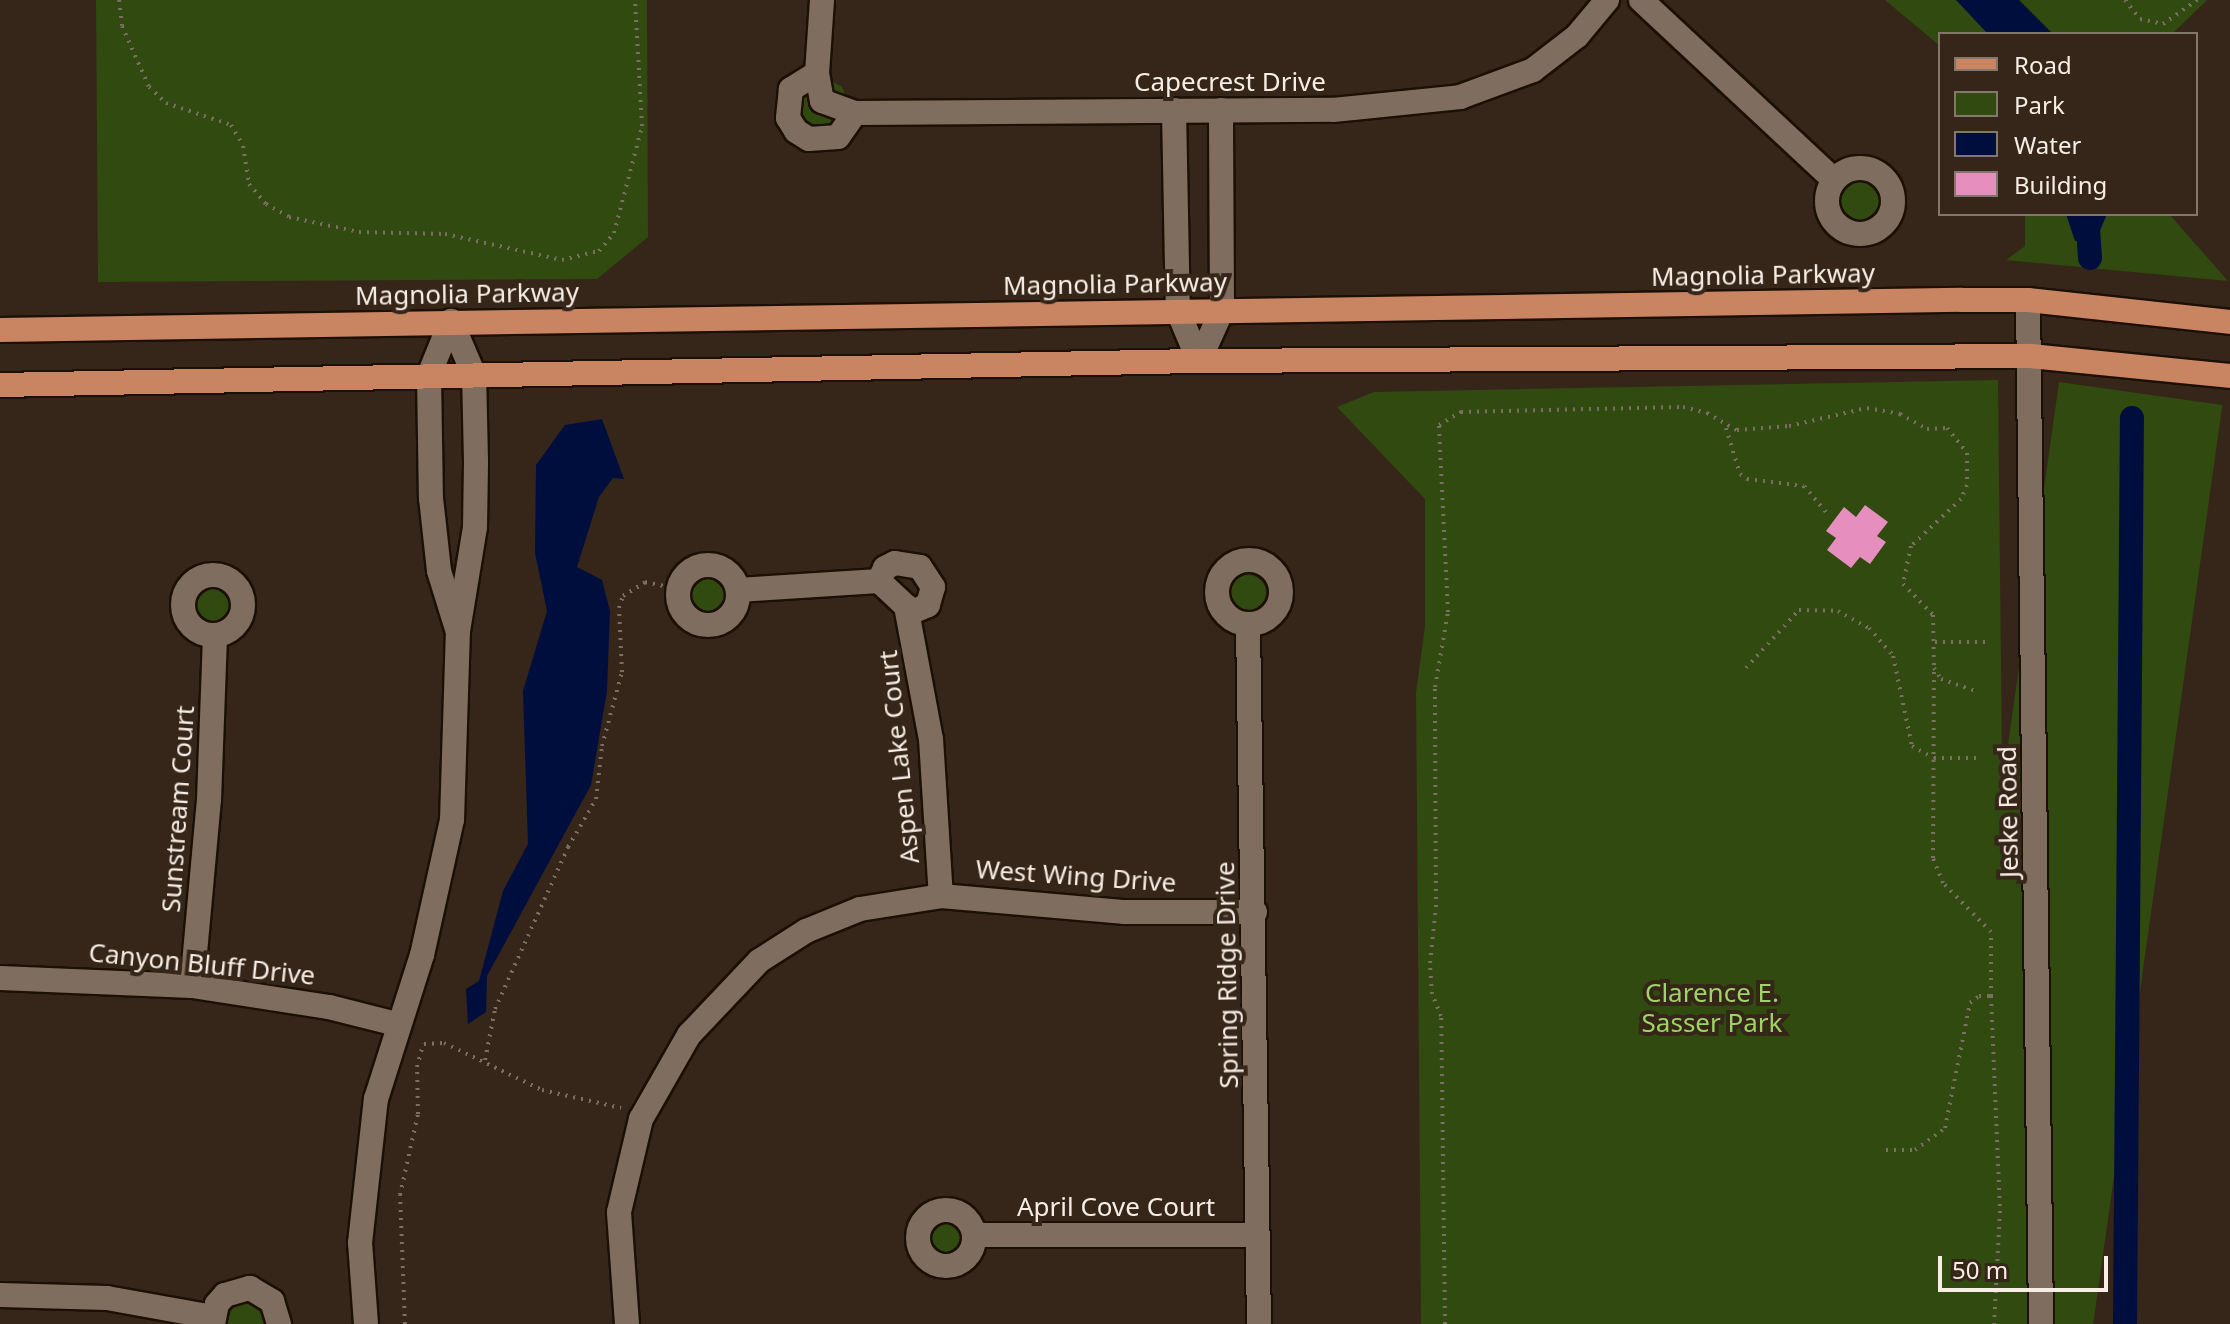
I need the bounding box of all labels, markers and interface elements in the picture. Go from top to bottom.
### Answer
legend [1938,32,2198,216]
text: Road [2014,48,2072,81]
street label: Capecrest Drive [1134,66,1326,98]
text: Park [2014,88,2065,121]
text: Water [2014,128,2081,161]
text: Building [2014,168,2107,201]
street label: Magnolia Parkway [1651,257,1875,293]
street label: Magnolia Parkway [1003,266,1227,302]
street label: Magnolia Parkway [355,276,579,312]
street label: Aspen Lake Court [872,649,926,865]
street label: Sunstream Court [155,705,201,913]
street label: Jeske Road [1991,746,2025,878]
street label: West Wing Drive [975,853,1177,899]
street label: Spring Ridge Drive [1209,861,1245,1089]
street label: Canyon Bluff Drive [87,937,317,991]
park label: Clarence E. Sasser Park [1642,977,1782,1038]
street label: April Cove Court [1017,1191,1215,1223]
scale bar [1942,1240,2112,1290]
text: 50 m [1952,1253,2008,1286]

